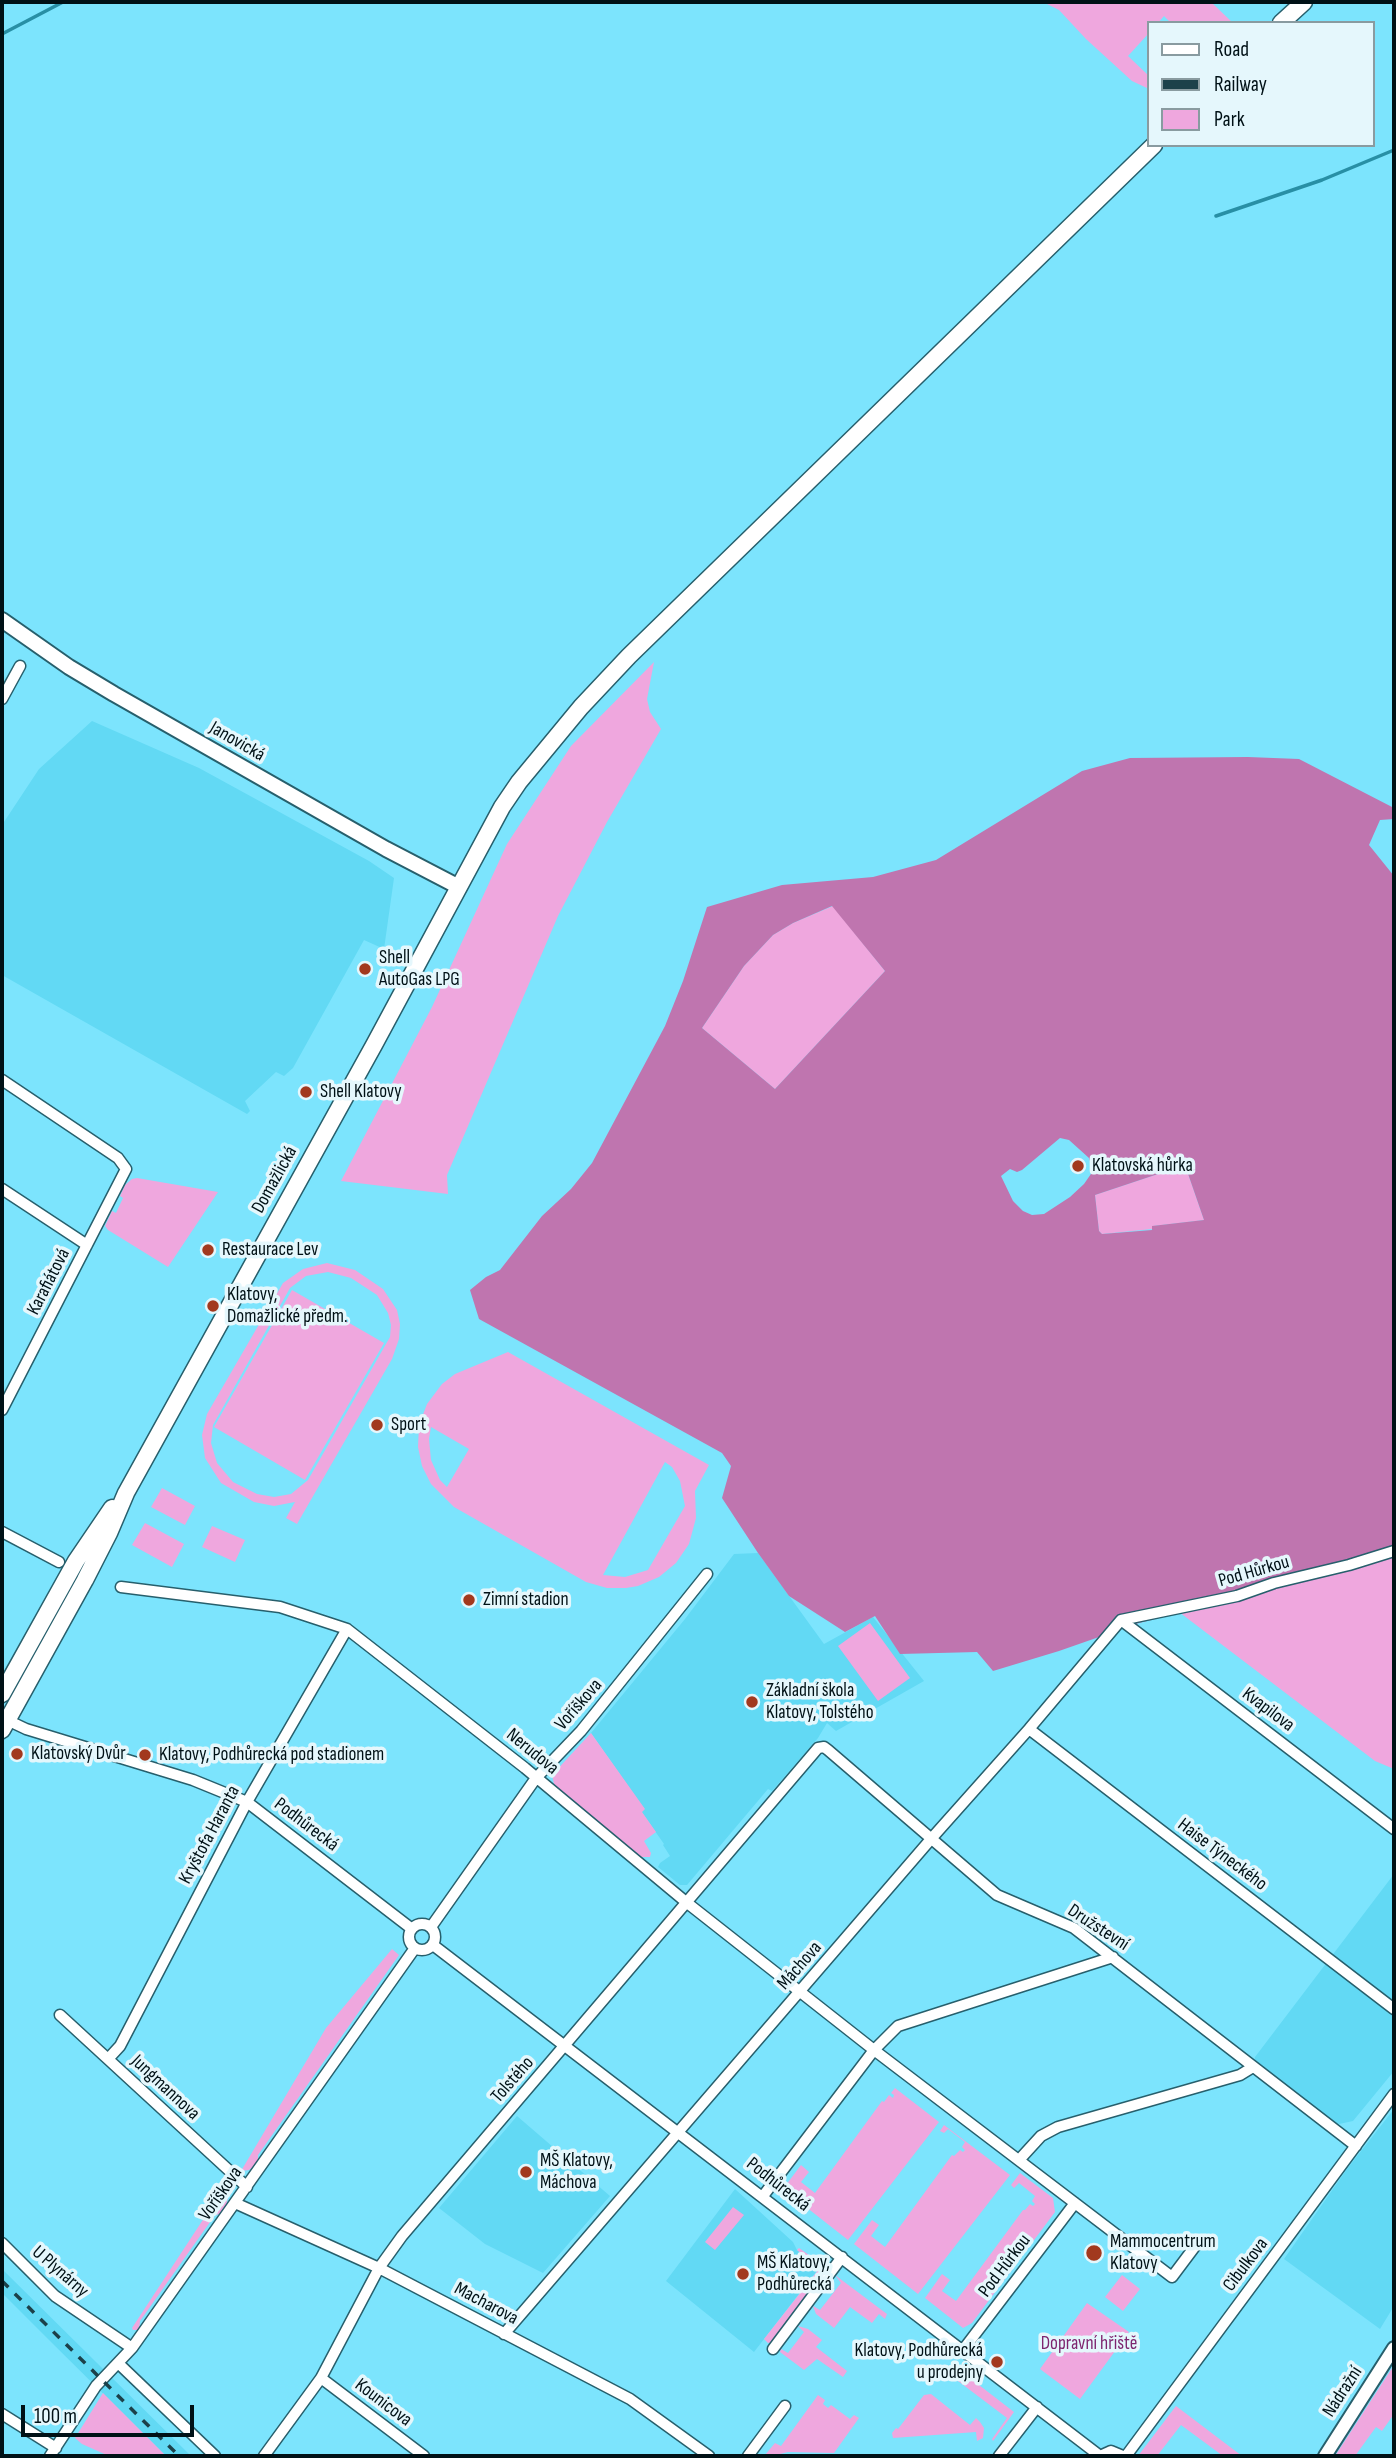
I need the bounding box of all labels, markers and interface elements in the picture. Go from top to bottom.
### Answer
legend [1148,21,1375,147]
text: Road [1214,37,1249,62]
text: Railway [1214,72,1267,97]
text: Park [1214,107,1245,132]
street label: Janovická [205,717,269,767]
place label: Shell AutoGas LPG [379,947,460,991]
marker: Shell AutoGas LPG [357,961,373,977]
place label: Shell Klatovy [320,1081,402,1103]
marker: Shell Klatovy [298,1084,314,1100]
street label: Domažlická [247,1142,303,1218]
place label: Klatovská hůrka [1092,1155,1193,1177]
marker: Klatovská hůrka [1070,1158,1086,1174]
place label: Restaurace Lev [222,1239,318,1261]
marker: Restaurace Lev [200,1242,216,1258]
street label: Karafiátová [23,1245,75,1319]
place label: Klatovy, Domažlické předm. [227,1284,348,1328]
marker: Klatovy, Domažlické předm. [205,1298,221,1314]
place label: Sport [391,1414,426,1436]
marker: Sport [369,1417,385,1433]
street label: Pod Hůrkou [1216,1551,1292,1593]
place label: Zimní stadion [483,1589,569,1611]
marker: Zimní stadion [461,1592,477,1608]
street label: Voříškova [550,1675,608,1735]
place label: Základní škola Klatovy, Tolstého [766,1680,874,1724]
street label: Kvapilova [1237,1683,1299,1737]
marker: Základní škola Klatovy, Tolstého [744,1694,760,1710]
street label: Nerudova [501,1724,563,1780]
place label: Klatovský Dvůr [31,1743,126,1765]
place label: Klatovy, Podhůrecká pod stadionem [159,1744,384,1766]
marker: Klatovský Dvůr [9,1746,25,1762]
marker: Klatovy, Podhůrecká pod stadionem [137,1747,153,1763]
street label: Kryštofa Haranta [175,1782,245,1888]
street label: Podhůrecká [269,1793,343,1857]
street label: Haise Týneckého [1173,1814,1271,1896]
street label: Družstevní [1063,1900,1133,1956]
street label: Máchova [773,1937,827,1995]
street label: Jungmannova [126,2051,204,2125]
street label: Tolstého [487,2052,539,2108]
place label: MŠ Klatovy, Máchova [540,2150,613,2194]
street label: Podhůrecká [741,2153,815,2217]
street label: Voříškova [194,2163,248,2225]
marker: MŠ Klatovy, Máchova [518,2164,534,2180]
street label: Pod Hůrkou [974,2230,1036,2302]
place label: Mammocentrum Klatovy [1110,2231,1216,2275]
street label: Cibulkova [1218,2234,1274,2296]
street label: U Plynárny [27,2241,93,2303]
marker: Mammocentrum Klatovy [1084,2243,1104,2263]
place label: MŠ Klatovy, Podhůrecká [757,2252,832,2296]
marker: MŠ Klatovy, Podhůrecká [735,2266,751,2282]
street label: Macharova [450,2278,522,2330]
park label: Dopravní hřiště [1041,2333,1137,2355]
place label: Klatovy, Podhůrecká u prodejny [855,2340,983,2384]
marker: Klatovy, Podhůrecká u prodejny [989,2354,1005,2370]
street label: Nádražní [1318,2362,1368,2422]
street label: Kounicova [350,2374,416,2432]
scale bar [24,2392,198,2436]
text: 100 m [34,2404,77,2429]

